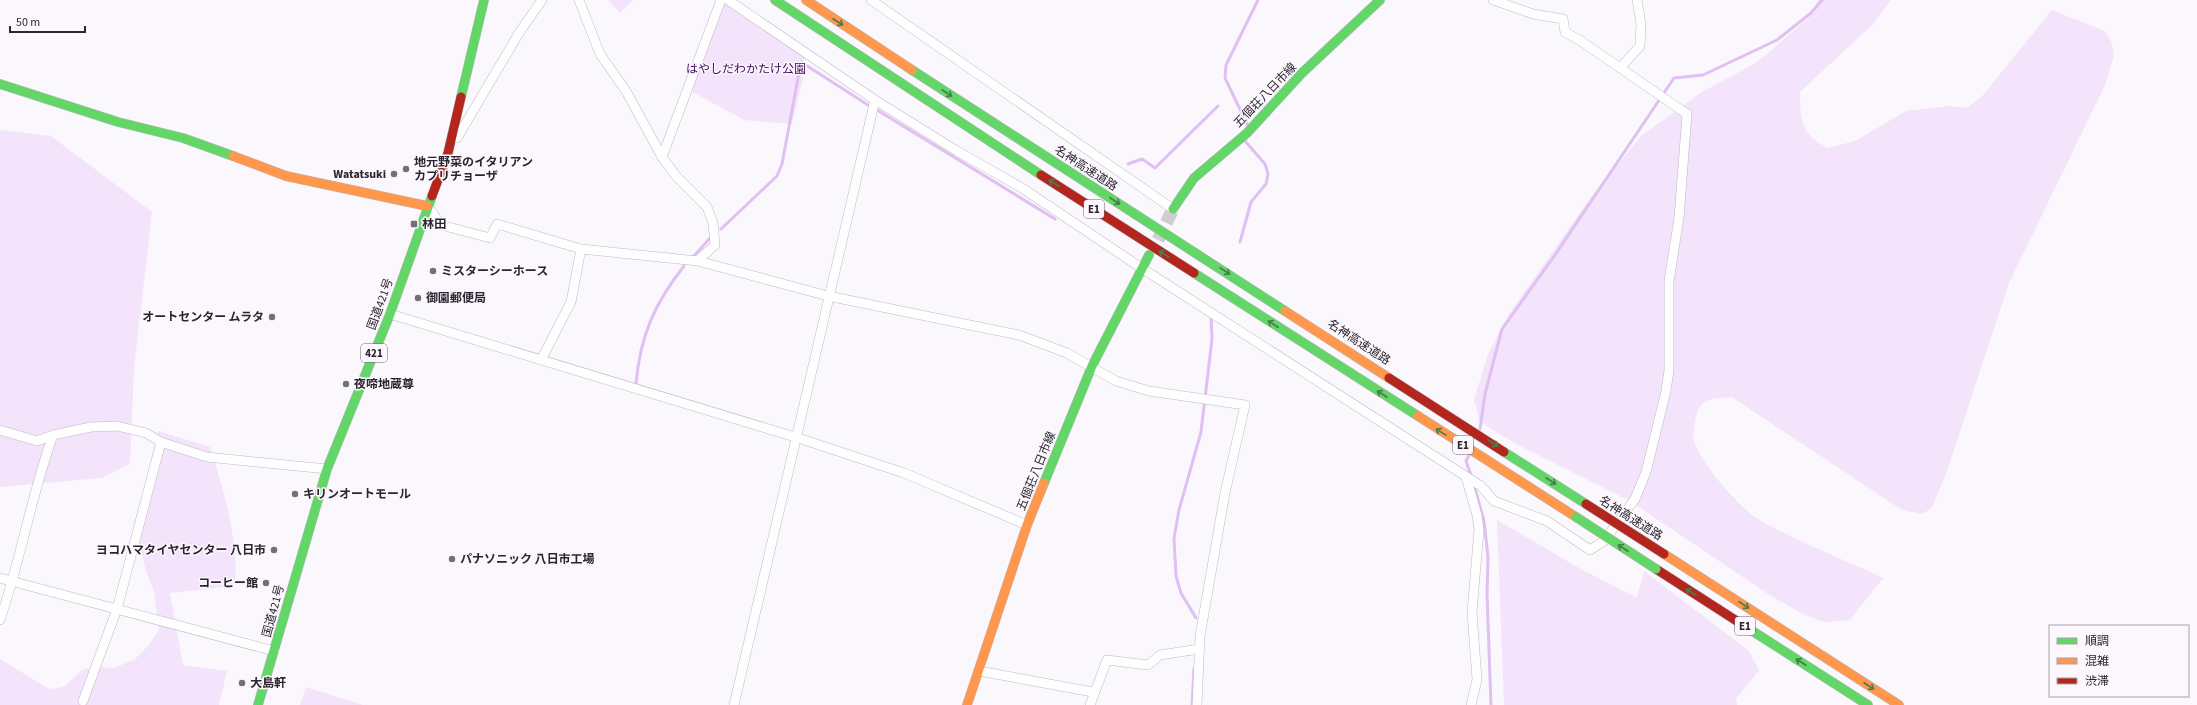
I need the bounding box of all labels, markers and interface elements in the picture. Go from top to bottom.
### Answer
scale bar [10,8,85,34]
text: 50 m [16,14,40,31]
one-way arrow [832,18,843,26]
street label: 五個荘八日市線 [1230,59,1301,131]
park label: はやしだわかたけ公園 [686,61,806,78]
one-way arrow [941,89,952,97]
street label: 名神高速道路 [1051,142,1121,195]
place label: 地元野菜のイタリアン カプリチョーザ [414,154,533,185]
marker: 地元野菜のイタリアン カプリチョーザ [401,164,411,174]
place label: Watatsuki [333,166,386,183]
marker: Watatsuki [389,169,399,179]
one-way arrow [1048,179,1060,187]
one-way arrow [1109,197,1120,205]
road number: E1 [1084,200,1104,218]
place label: 林田 [422,216,446,233]
marker: 林田 [409,219,419,229]
one-way arrow [1159,250,1170,258]
place label: ミスターシーホース [441,263,548,280]
marker: ミスターシーホース [428,266,438,276]
one-way arrow [1219,267,1230,275]
street label: 国道421号 [363,276,398,332]
place label: 御園郵便局 [426,290,486,307]
marker: 御園郵便局 [413,293,423,303]
place label: オートセンター ムラタ [142,309,264,326]
marker: オートセンター ムラタ [267,312,277,322]
street label: 名神高速道路 [1324,316,1394,369]
one-way arrow [1268,320,1279,328]
road number: 421 [361,344,387,362]
place label: 夜啼地蔵尊 [354,376,414,393]
marker: 夜啼地蔵尊 [341,379,351,389]
one-way arrow [1377,390,1388,399]
one-way arrow [1436,428,1447,436]
street label: 五個荘八日市線 [1013,429,1060,513]
road number: E1 [1453,436,1473,454]
one-way arrow [1487,440,1499,448]
one-way arrow [1545,478,1557,486]
place label: キリンオートモール [303,486,411,503]
marker: キリンオートモール [290,489,300,499]
street label: 名神高速道路 [1596,492,1666,545]
place label: ヨコハマタイヤセンター 八日市 [96,542,266,559]
one-way arrow [1618,544,1629,552]
marker: ヨコハマタイヤセンター 八日市 [269,545,279,555]
place label: パナソニック 八日市工場 [460,551,594,568]
marker: パナソニック 八日市工場 [447,554,457,564]
place label: コーヒー館 [198,575,258,592]
marker: コーヒー館 [261,578,271,588]
street label: 国道421号 [258,583,289,639]
one-way arrow [1686,588,1697,596]
one-way arrow [1738,601,1749,609]
road number: E1 [1735,617,1755,635]
legend [2049,625,2189,697]
text: 順調 [2085,633,2109,650]
text: 混雑 [2085,653,2109,670]
one-way arrow [1796,658,1807,666]
text: 渋滞 [2085,673,2109,690]
place label: 大島軒 [250,675,286,692]
marker: 大島軒 [237,678,247,688]
one-way arrow [1863,682,1875,690]

